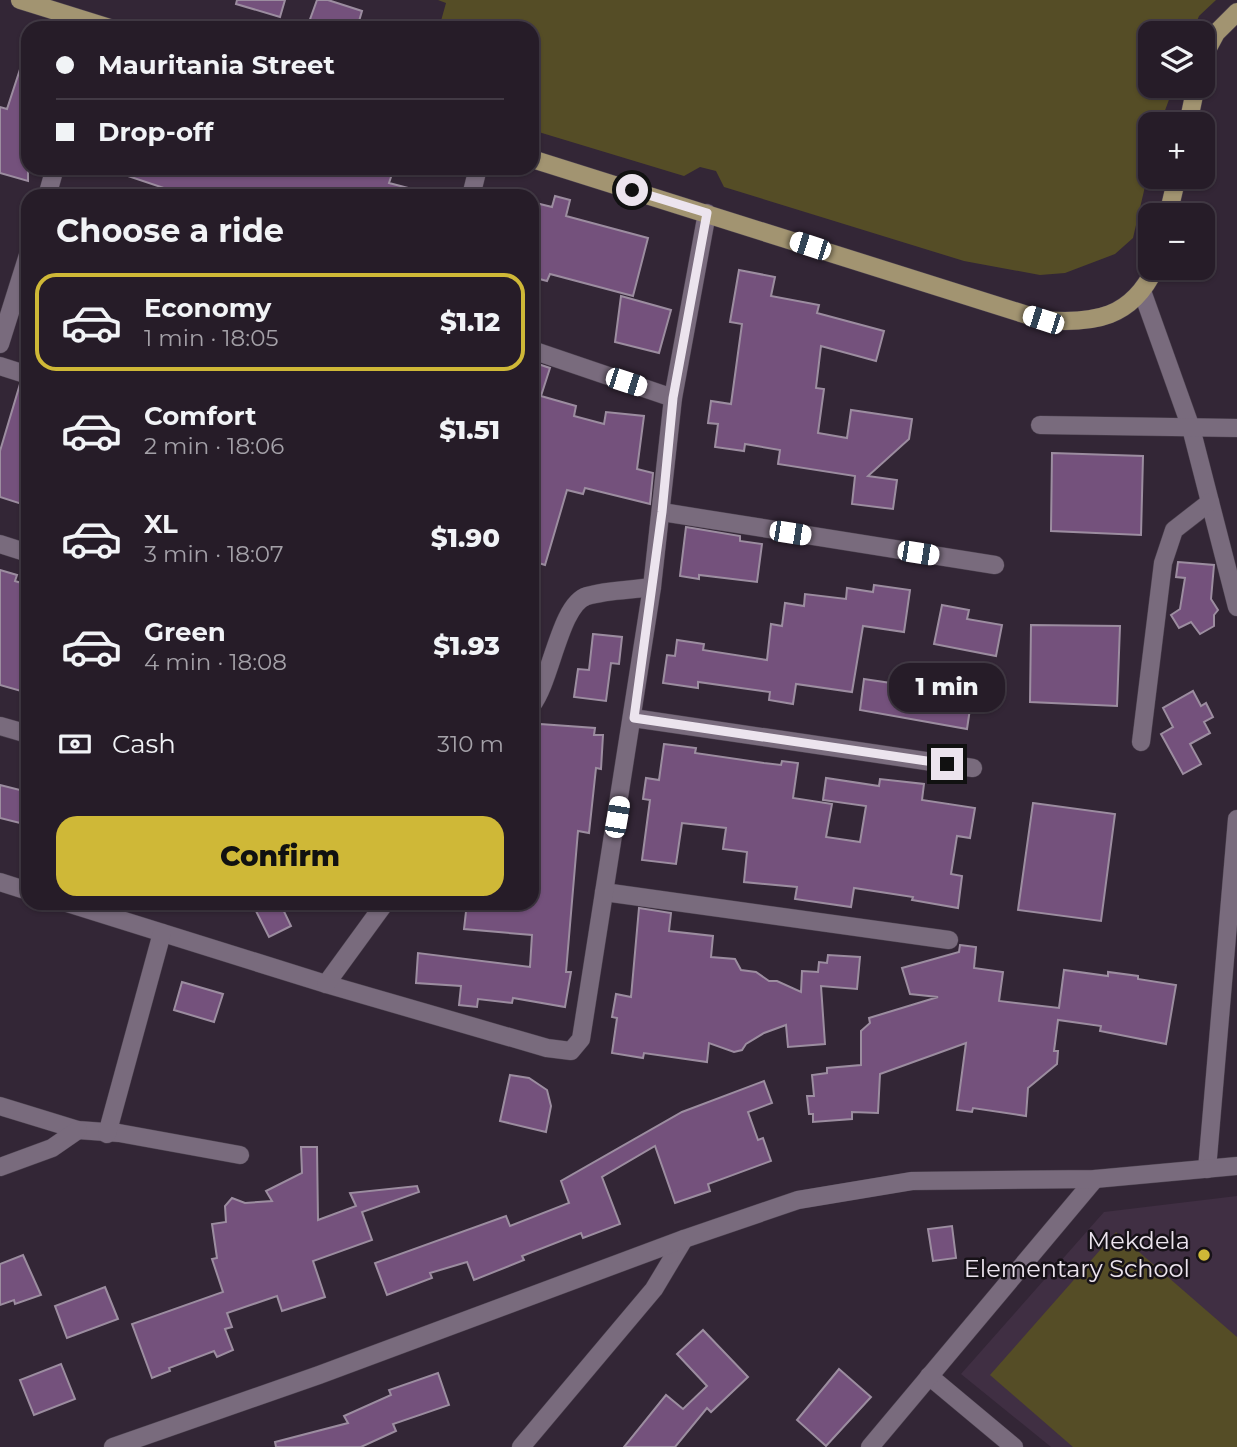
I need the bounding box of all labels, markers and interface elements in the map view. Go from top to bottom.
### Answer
map controls [1138,21,1215,280]
button: layers [1138,21,1215,98]
text: Mauritania Street [98,49,335,81]
button: + [1138,112,1215,189]
text: Drop-off [98,116,213,148]
route start [616,174,648,206]
button: − [1138,203,1215,280]
text: Choose a ride [56,211,284,250]
car [787,230,834,262]
icon: car [60,291,123,354]
text: Economy [144,292,271,324]
car [1020,304,1067,336]
text: $1.12 [440,306,500,338]
text: 1 min · 18:05 [144,324,278,352]
car [603,366,650,398]
icon: car [60,399,123,462]
text: Comfort [144,400,256,432]
text: $1.51 [439,414,500,446]
text: 2 min · 18:06 [144,432,284,460]
icon: car [60,507,123,570]
text: XL [144,508,178,540]
car [768,519,813,547]
text: $1.90 [431,522,500,554]
car [896,539,941,567]
text: 3 min · 18:07 [144,540,283,568]
icon: car [60,615,123,678]
text: Green [144,616,226,648]
text: $1.93 [433,630,500,662]
text: 4 min · 18:08 [144,648,287,676]
callout: 1 min [889,662,1005,712]
text: 1 min [915,673,979,701]
icon: cash [56,725,94,763]
text: Cash [112,728,176,760]
text: 310 m [437,730,504,758]
route end [931,748,963,780]
car [604,794,631,840]
button: Confirm [56,816,504,896]
place label: Mekdela Elementary School [964,1226,1190,1283]
marker: Mekdela Elementary School [1196,1247,1212,1263]

